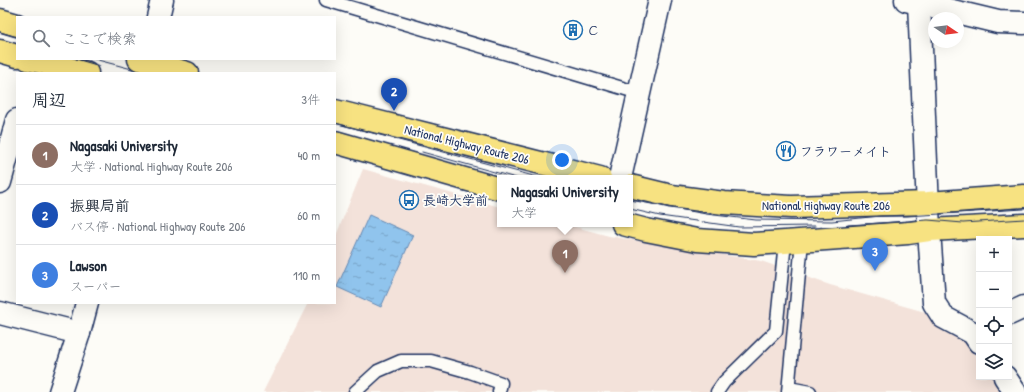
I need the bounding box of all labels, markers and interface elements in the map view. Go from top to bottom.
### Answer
north arrow [928,12,964,48]
search box [16,16,336,60]
building icon: Ｃ [562,19,584,41]
place label: Ｃ [587,21,600,39]
icon: search [30,27,52,49]
text: ここで検索 [62,28,137,49]
pin: 2 [381,78,407,111]
text: 周辺 [32,88,66,111]
text: 3件 [301,90,320,108]
street label: National Highway Route 206 [403,120,531,168]
text: Nagasaki University [70,135,178,156]
restaurant icon: フラワーメイト [775,140,797,162]
place label: フラワーメイト [800,142,891,160]
text: 1 [43,146,47,164]
text: 40 m [297,146,320,164]
your location [552,150,572,170]
text: 大学 · National Highway Route 206 [70,157,233,175]
popup [497,175,633,227]
text: Nagasaki University [511,181,619,202]
bus stop icon: 長崎大学前 [398,189,420,211]
place label: 長崎大学前 [423,191,488,209]
text: 振興局前 [70,195,130,216]
street label: National Highway Route 206 [762,196,890,214]
text: 大学 [511,203,537,221]
text: 2 [42,206,48,224]
text: 60 m [297,206,320,224]
text: バス停 · National Highway Route 206 [70,217,246,235]
map controls [976,236,1012,380]
button: + [976,236,1012,272]
pin: 3 [862,238,888,271]
pin: 1 [552,240,578,273]
text: Lawson [70,255,107,276]
text: 3 [42,266,48,284]
text: 110 m [293,266,320,284]
button: − [976,272,1012,308]
text: スーパー [70,277,121,295]
button: locate [976,308,1012,344]
button: layers [976,344,1012,380]

